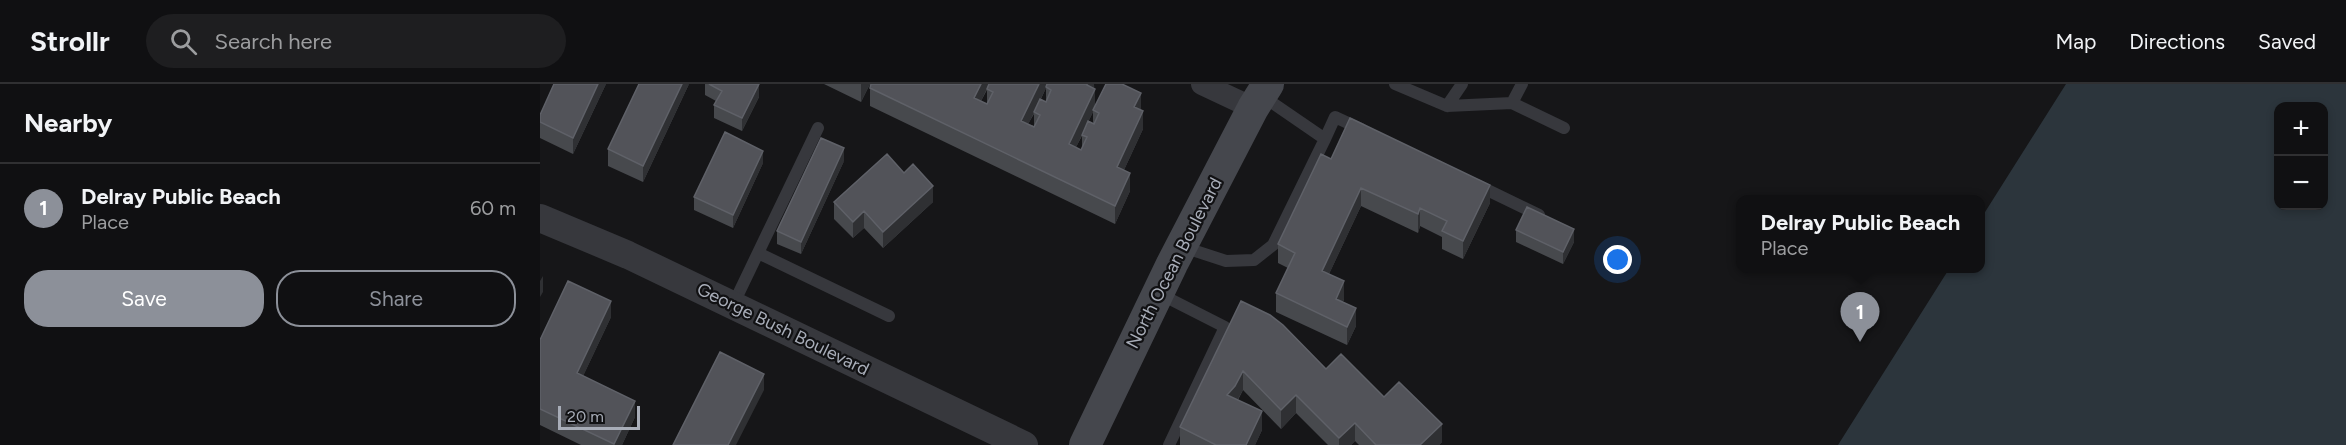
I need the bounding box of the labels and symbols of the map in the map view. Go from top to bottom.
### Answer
street label: North Ocean Boulevard [1121,174,1227,352]
your location [1603,245,1632,274]
street label: George Bush Boulevard [693,278,873,380]
pin: 1 [1840,292,1880,342]
scale bar [558,403,640,430]

